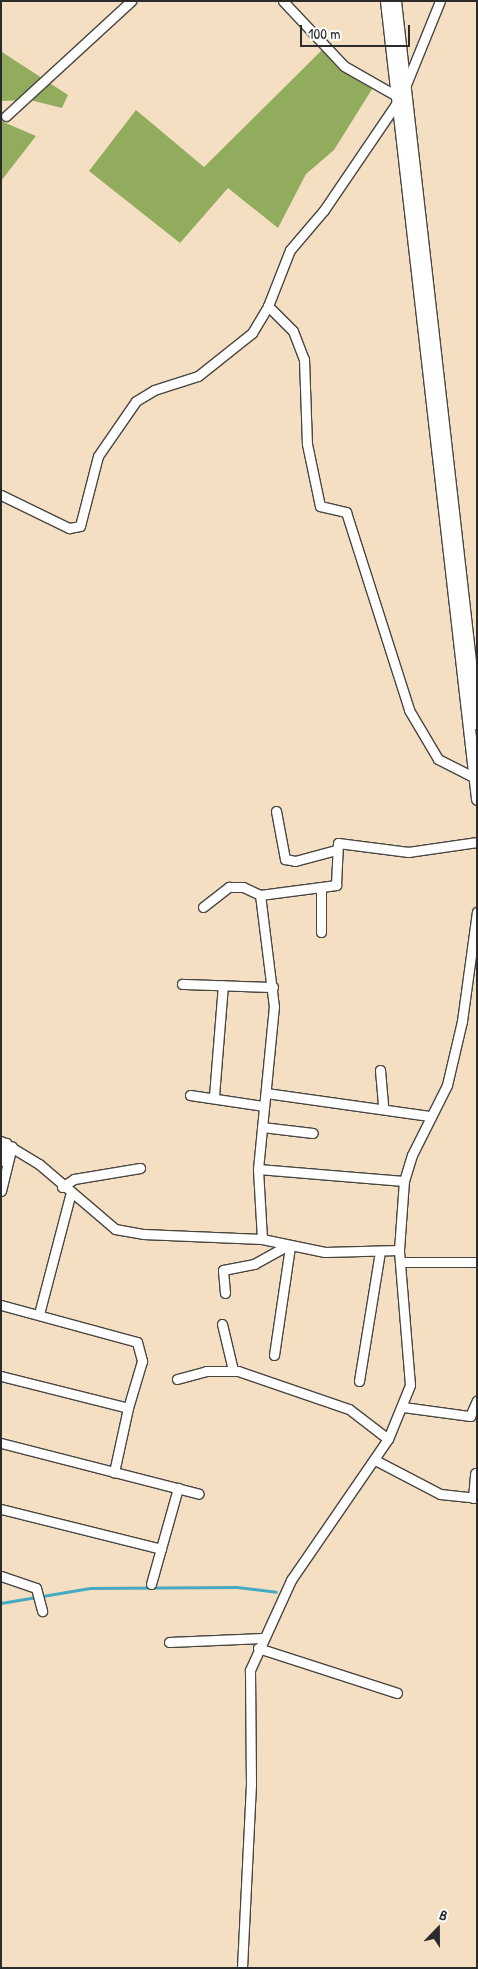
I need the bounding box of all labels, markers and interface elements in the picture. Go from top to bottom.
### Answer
scale bar [303,15,413,47]
text: 100 m [308,23,341,44]
north arrow [413,1904,463,1954]
text: B [437,1904,451,1925]

